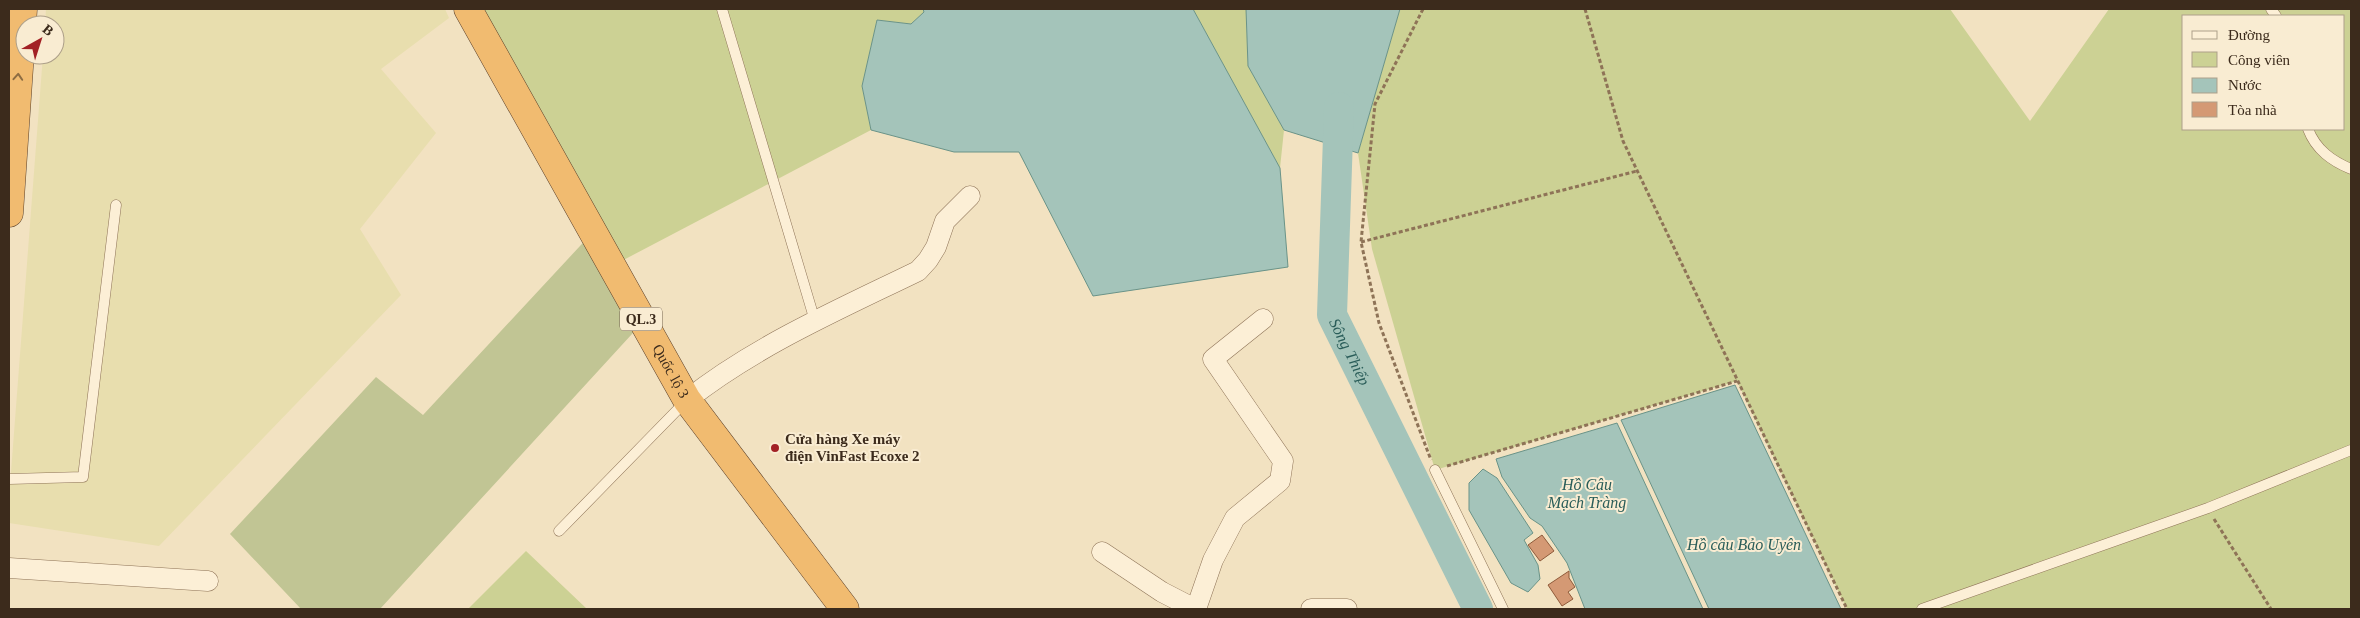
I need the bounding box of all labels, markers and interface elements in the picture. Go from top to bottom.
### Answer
north arrow [15,15,65,65]
legend [2182,15,2345,130]
text: B [40,22,56,39]
text: Đường [2228,27,2270,43]
text: Công viên [2228,52,2291,68]
one-way arrow [13,73,24,81]
text: Nước [2228,77,2262,93]
text: Tòa nhà [2228,102,2277,118]
road number: QL.3 [620,308,662,330]
water label: Sông Thiếp [1326,316,1373,389]
street label: Quốc lộ 3 [649,341,692,401]
place label: Cửa hàng Xe máy điện VinFast Ecoxe 2 [785,431,920,464]
marker: Cửa hàng Xe máy điện VinFast Ecoxe 2 [769,442,781,454]
water label: Hồ Câu Mạch Tràng [1547,476,1626,512]
water label: Hồ câu Bảo Uyên [1686,536,1801,554]

